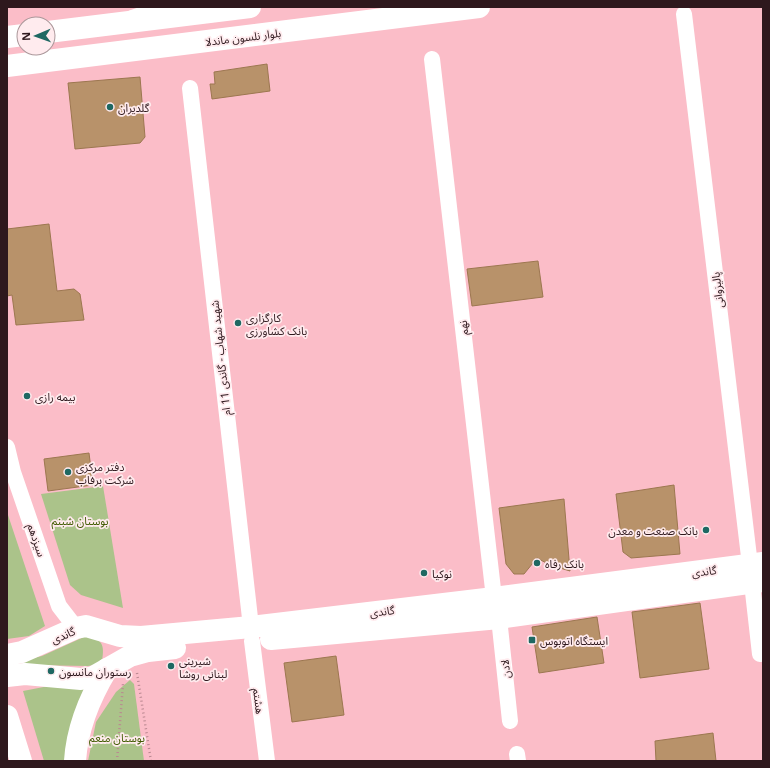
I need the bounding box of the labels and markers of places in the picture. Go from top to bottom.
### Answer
place label: گلدیران [118,100,150,115]
marker: گلدیران [105,102,115,112]
place label: کارگزاری بانک کشاورزی [246,310,307,338]
marker: کارگزاری بانک کشاورزی [233,318,243,328]
place label: بیمه رازی [35,389,75,404]
marker: بیمه رازی [22,391,32,401]
place label: دفتر مرکزی شرکت برفاب [76,459,134,487]
marker: دفتر مرکزی شرکت برفاب [63,467,73,477]
place label: بانک صنعت و معدن [608,523,698,538]
marker: بانک صنعت و معدن [701,525,711,535]
place label: بانک رفاه [545,556,584,571]
marker: بانک رفاه [532,558,542,568]
place label: نوکیا [432,566,452,581]
marker: نوکیا [419,568,429,578]
place label: ایستگاه اتوبوس [540,633,608,648]
marker: ایستگاه اتوبوس [527,635,537,645]
place label: شیرینی لبنانی روشا [179,653,227,681]
marker: شیرینی لبنانی روشا [166,661,176,671]
place label: رستوران مانسون [59,664,131,679]
marker: رستوران مانسون [46,666,56,676]

